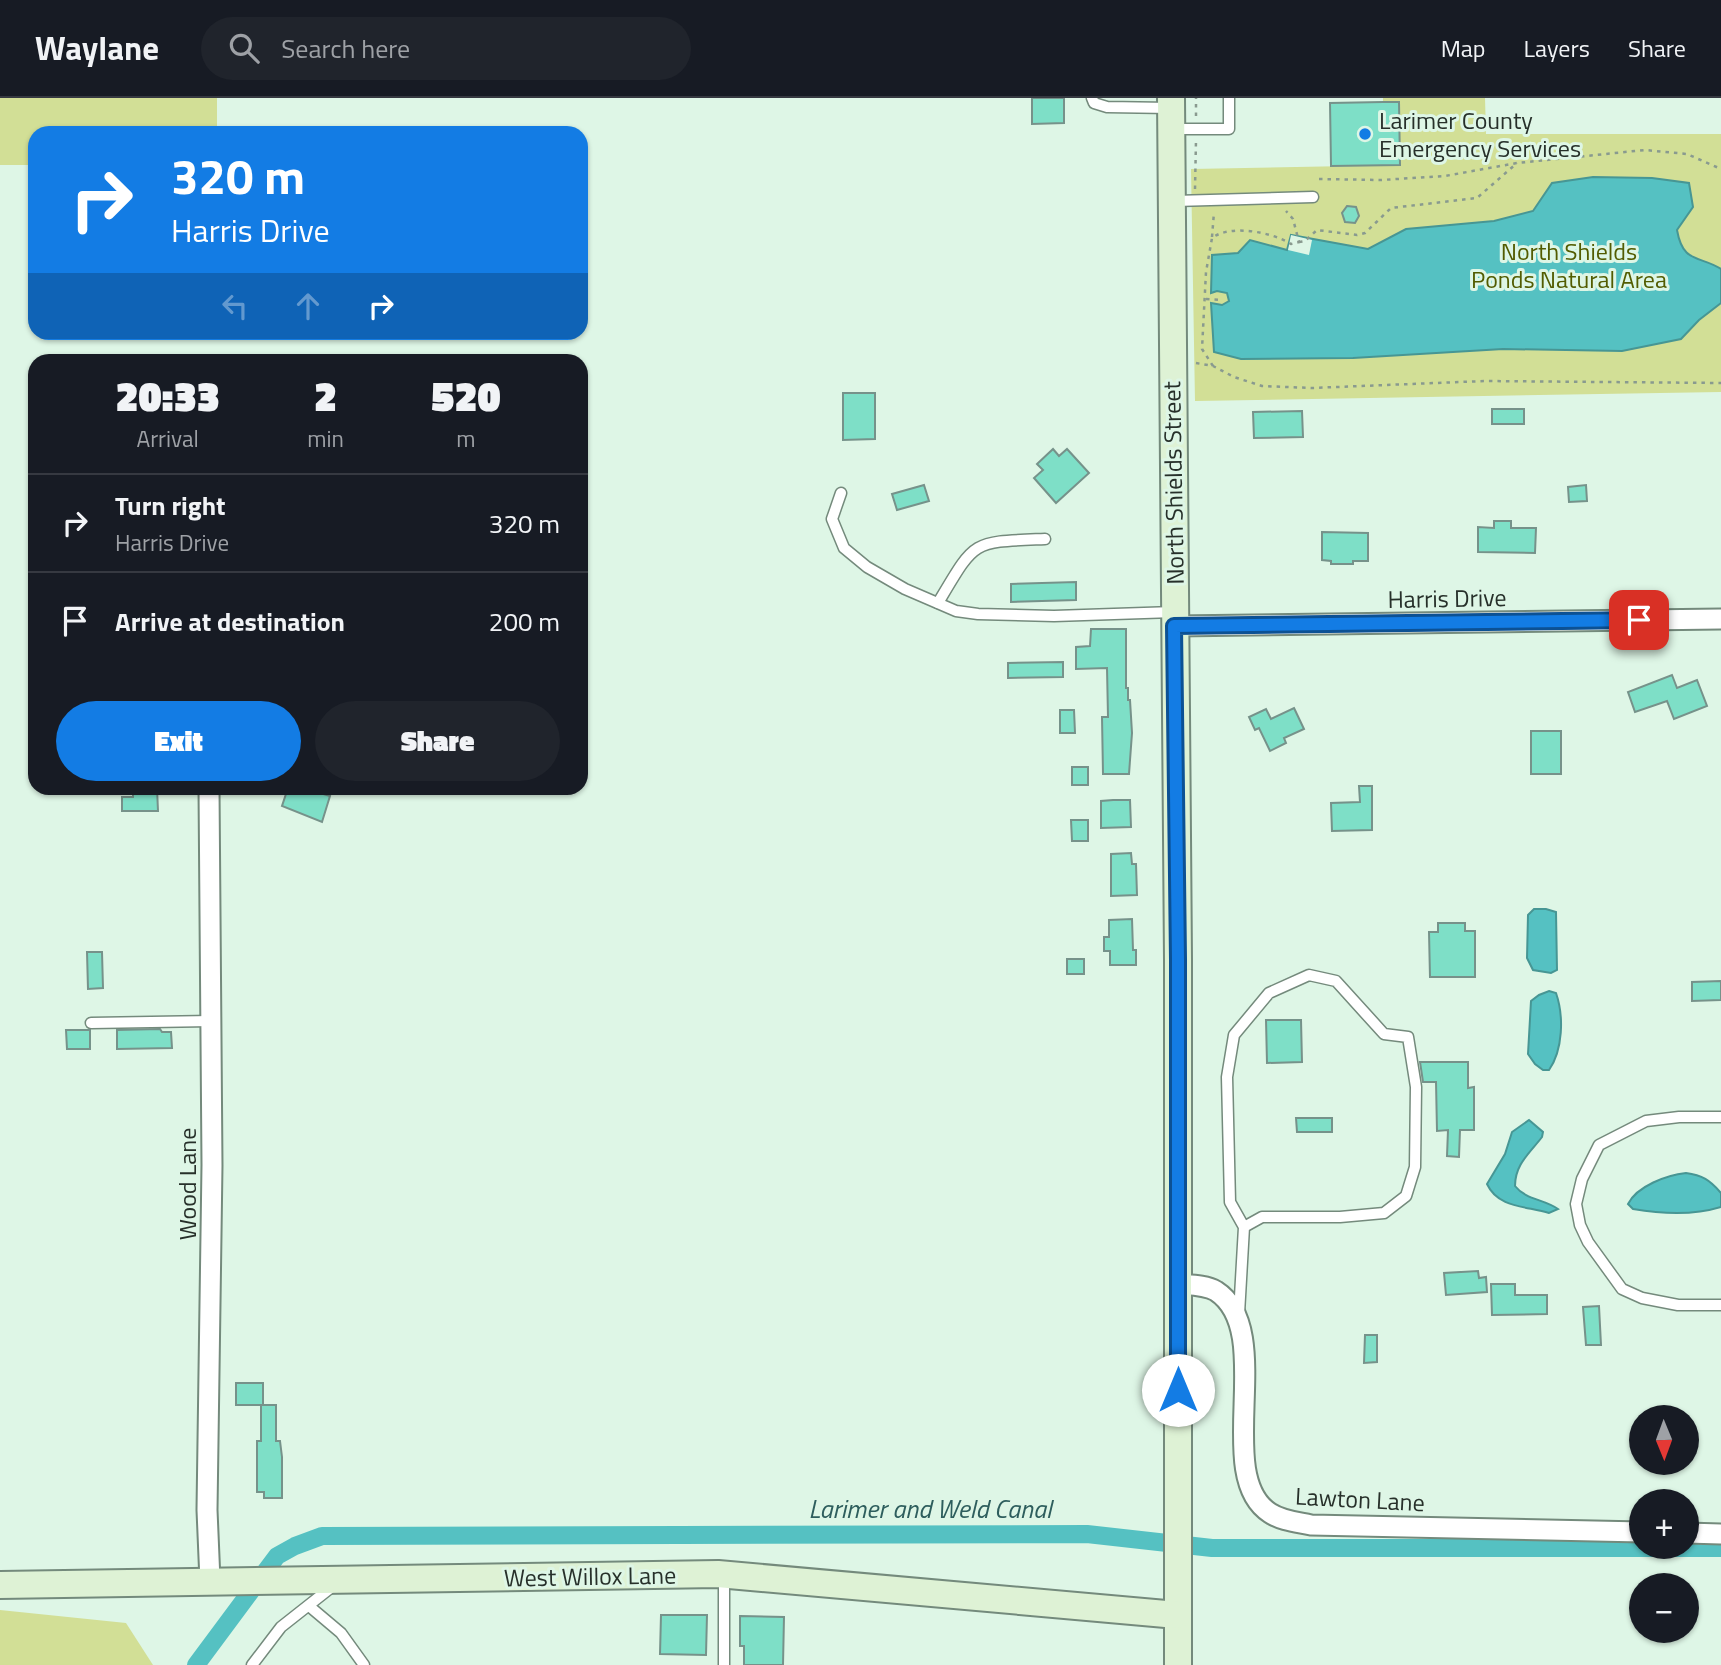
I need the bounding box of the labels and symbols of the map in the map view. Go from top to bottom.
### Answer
place label: Larimer County Emergency Services [1379,102,1581,166]
marker: Larimer County Emergency Services [1357,126,1373,142]
park label: North Shields Ponds Natural Area [1471,233,1667,297]
street label: North Shields Street [1153,380,1193,585]
street label: Harris Drive [1387,579,1507,617]
pin [1609,590,1669,650]
street label: Wood Lane [169,1128,205,1240]
position arrow [1141,1353,1215,1427]
north arrow [1629,1405,1699,1475]
street label: Lawton Lane [1294,1478,1426,1520]
water label: Larimer and Weld Canal [808,1489,1055,1528]
street label: West Willox Lane [503,1556,677,1596]

